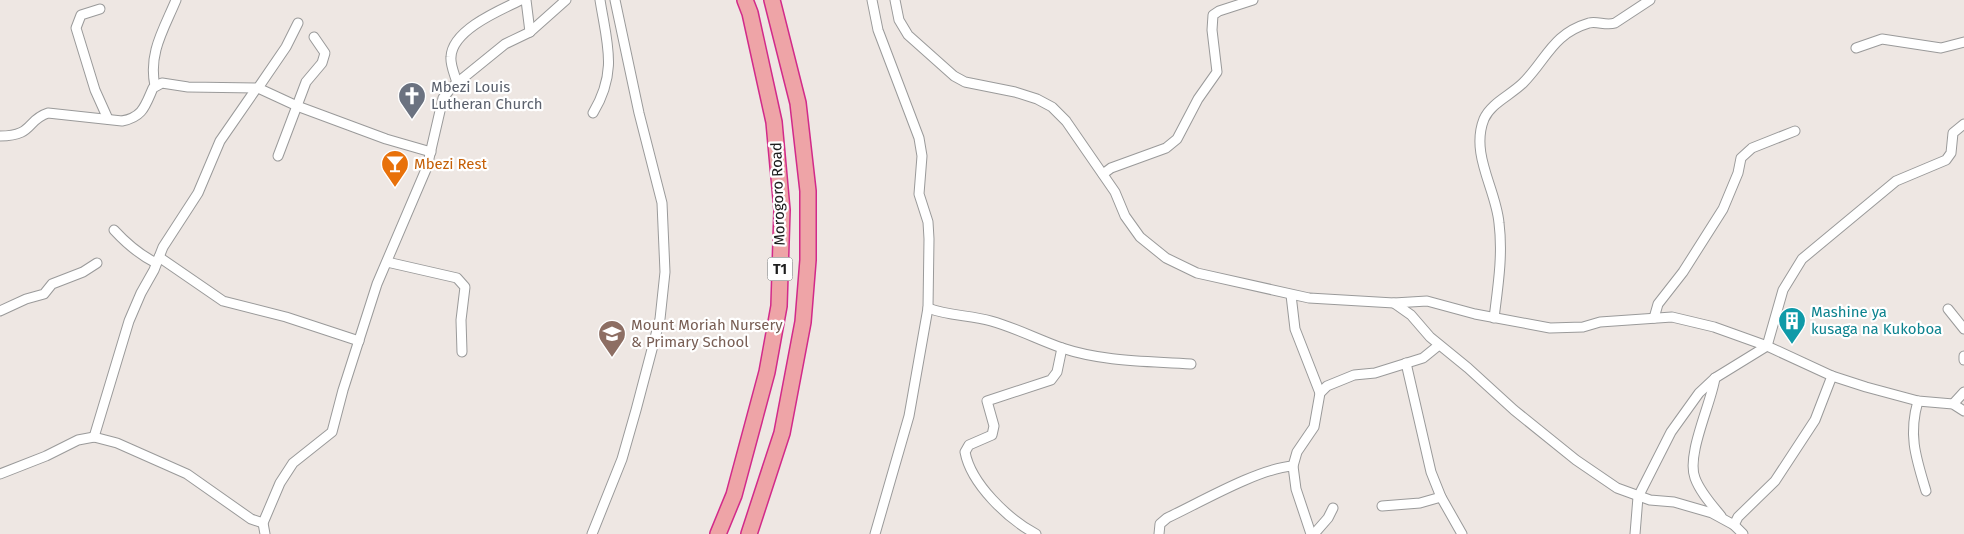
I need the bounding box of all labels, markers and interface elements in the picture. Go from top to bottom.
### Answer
place label: Mbezi Louis Lutheran Church [431,78,543,113]
church icon: Mbezi Louis Lutheran Church [397,81,427,120]
street label: Morogoro Road [767,142,789,246]
bar icon: Mbezi Rest [380,149,410,188]
place label: Mbezi Rest [414,155,487,173]
road number: T1 [768,258,792,280]
place label: Mashine ya kusaga na Kukoboa [1811,303,1942,338]
building icon: Mashine ya kusaga na Kukoboa [1777,306,1807,345]
place label: Mount Moriah Nursery & Primary School [631,316,783,351]
school or university icon: Mount Moriah Nursery & Primary School [597,319,627,358]

